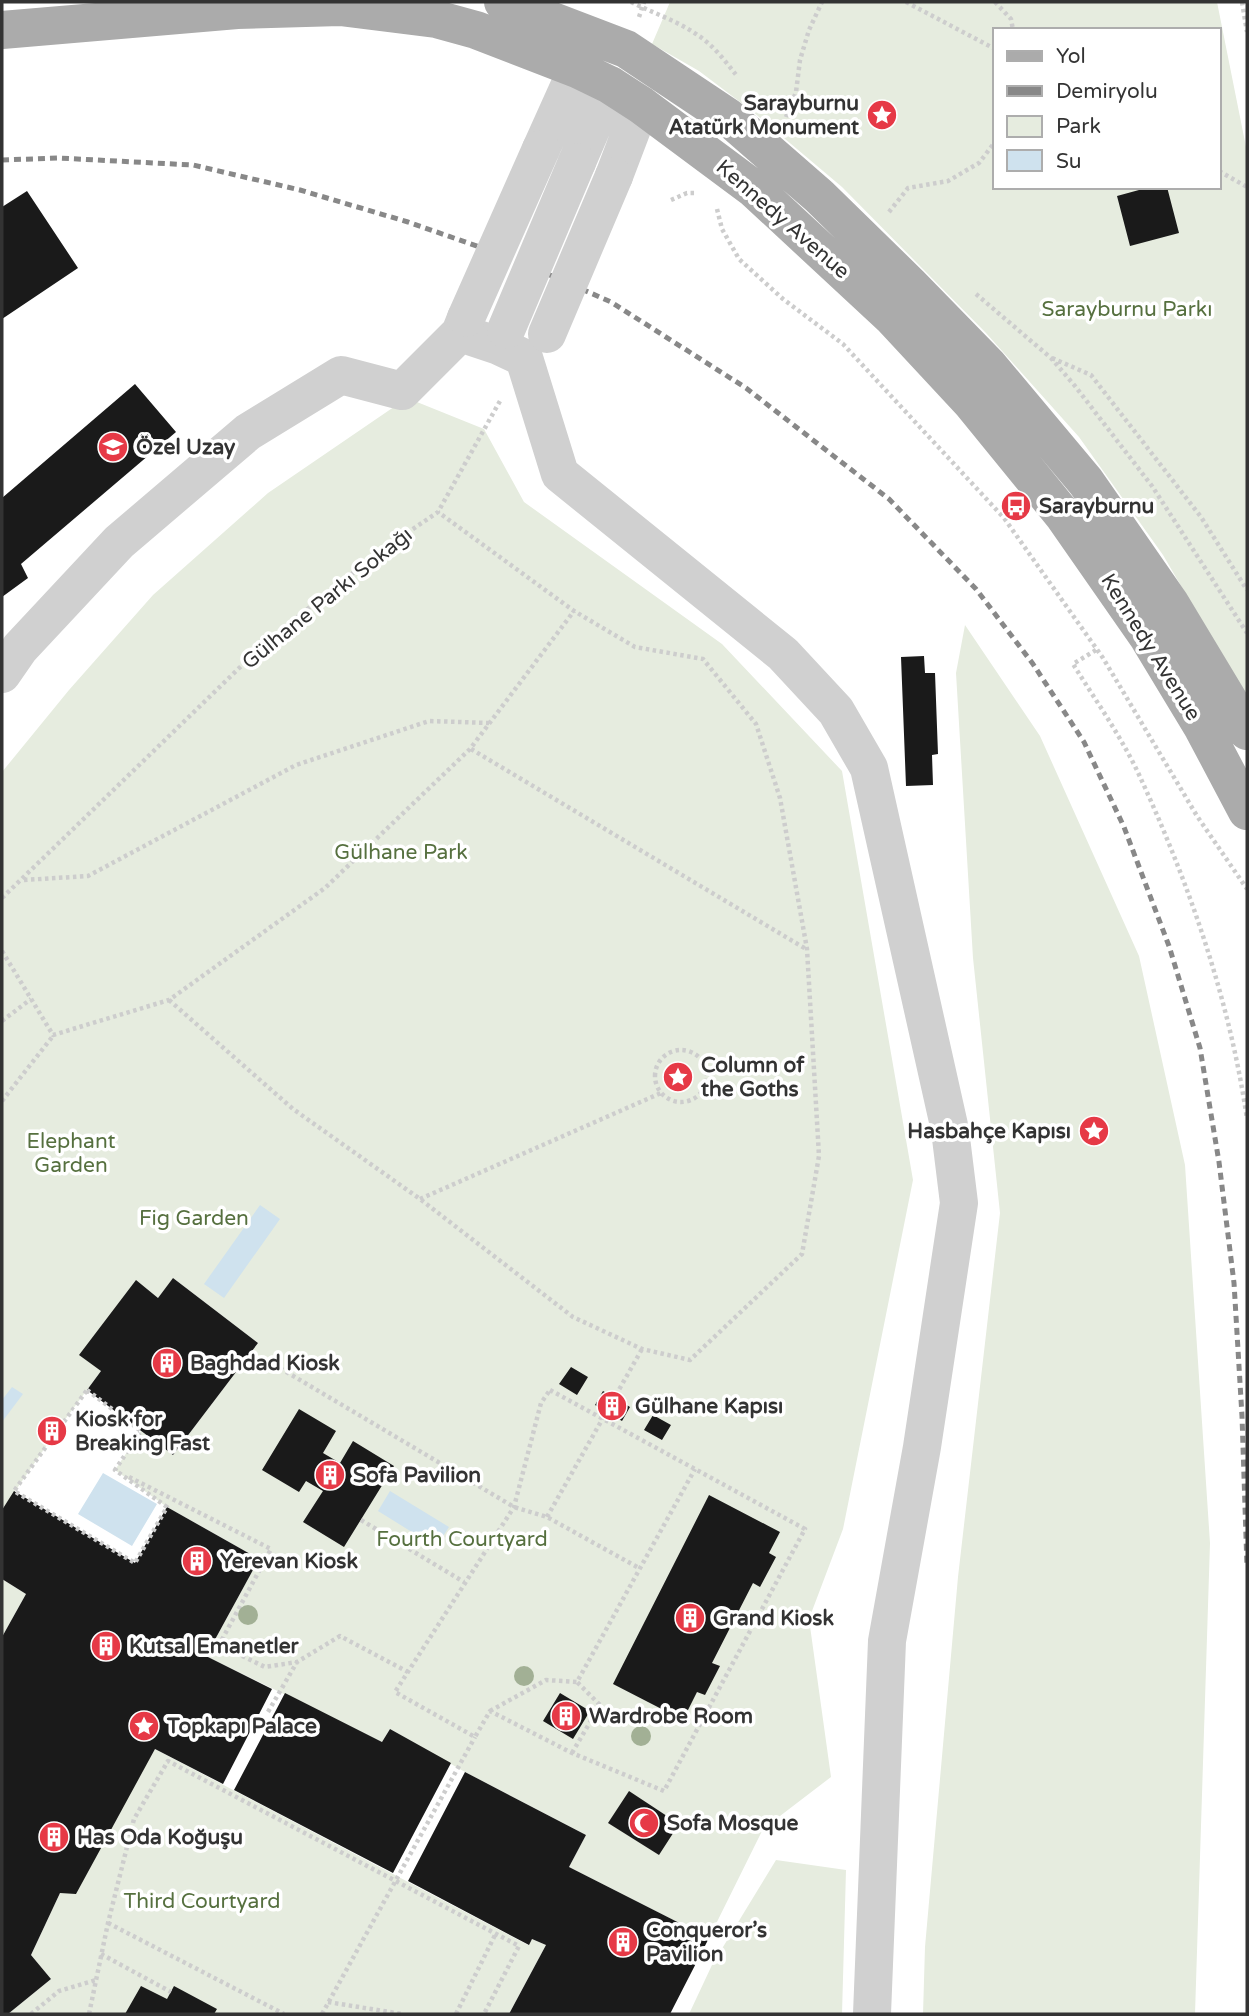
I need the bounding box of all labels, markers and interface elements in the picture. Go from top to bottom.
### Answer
legend [993,28,1221,189]
text: Yol [1056,44,1086,69]
text: Demiryolu [1056,79,1158,104]
place label: Sarayburnu Atatürk Monument [669,91,859,140]
place icon: Sarayburnu Atatürk Monument [865,98,899,132]
text: Park [1056,114,1101,139]
text: Su [1056,149,1082,174]
street label: Kennedy Avenue [711,155,855,284]
park label: Sarayburnu Parkı [1042,297,1212,322]
school or university icon: Özel Uzay [96,430,130,464]
place label: Özel Uzay [136,435,236,460]
bus stop icon: Sarayburnu [999,489,1033,523]
place label: Sarayburnu [1039,494,1154,519]
street label: Gülhane Parkı Sokağı [237,522,417,675]
street label: Kennedy Avenue [1095,569,1206,725]
park label: Gülhane Park [334,840,468,865]
place label: Column of the Goths [701,1053,805,1102]
place icon: Column of the Goths [661,1060,695,1094]
place icon: Hasbahçe Kapısı [1077,1114,1111,1148]
place label: Hasbahçe Kapısı [907,1119,1071,1144]
park label: Elephant Garden [27,1129,115,1178]
park label: Fig Garden [139,1206,249,1231]
building icon: Baghdad Kiosk [150,1346,184,1380]
place label: Baghdad Kiosk [190,1351,340,1376]
building icon: Gülhane Kapısı [595,1389,629,1423]
place label: Gülhane Kapısı [635,1394,783,1419]
place label: Kiosk for Breaking Fast [75,1407,210,1456]
building icon: Kiosk for Breaking Fast [35,1414,69,1448]
building icon: Sofa Pavilion [313,1458,347,1492]
place label: Sofa Pavilion [353,1463,481,1488]
park label: Fourth Courtyard [376,1527,548,1552]
building icon: Yerevan Kiosk [180,1544,214,1578]
place label: Yerevan Kiosk [220,1549,358,1574]
building icon: Grand Kiosk [673,1601,707,1635]
place label: Grand Kiosk [713,1606,834,1631]
building icon: Kutsal Emanetler [89,1629,123,1663]
place label: Kutsal Emanetler [129,1634,300,1659]
building icon: Wardrobe Room [549,1699,583,1733]
place label: Wardrobe Room [589,1704,753,1729]
place icon: Topkapı Palace [127,1709,161,1743]
place label: Topkapı Palace [166,1714,317,1739]
mosque icon: Sofa Mosque [627,1806,661,1840]
place label: Sofa Mosque [667,1811,798,1836]
building icon: Has Oda Koğuşu [37,1820,71,1854]
place label: Has Oda Koğuşu [77,1825,243,1850]
park label: Third Courtyard [124,1889,280,1914]
place label: Conqueror’s Pavilion [646,1918,767,1967]
building icon: Conqueror’s Pavilion [606,1925,640,1959]

